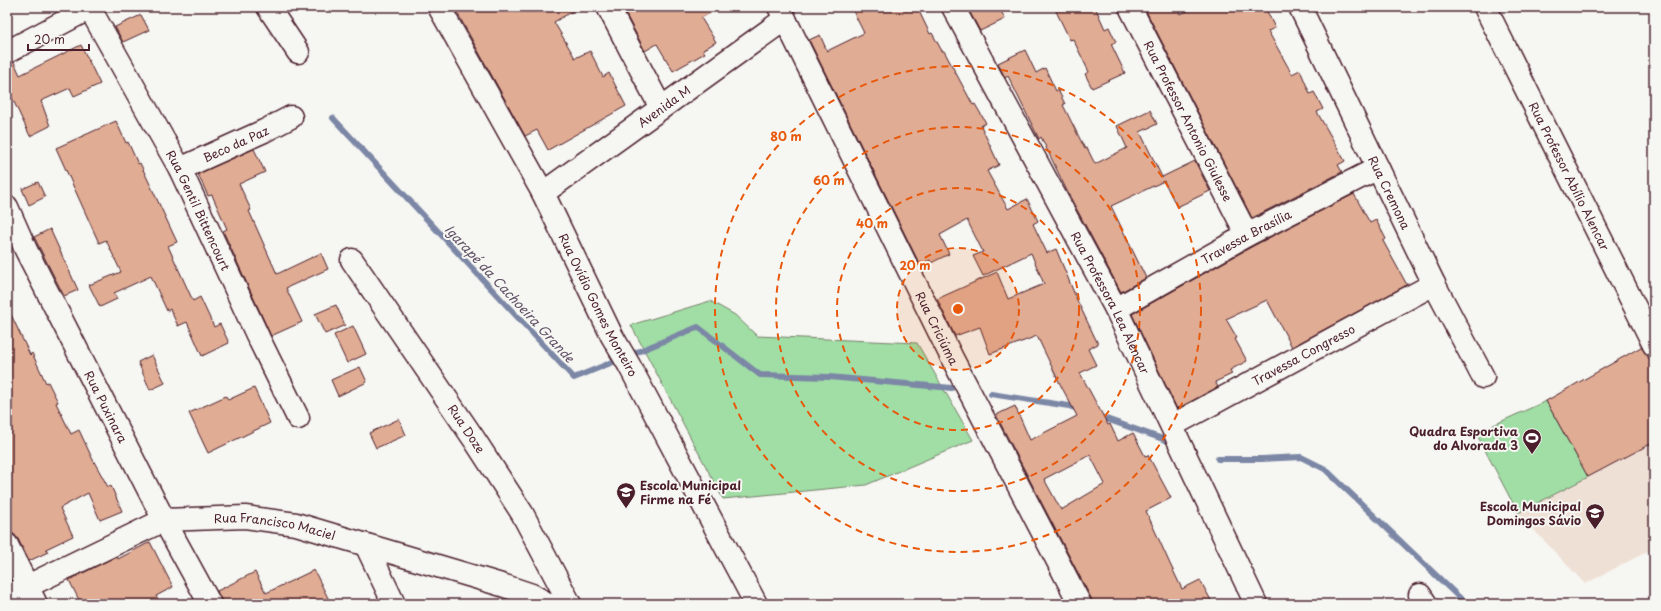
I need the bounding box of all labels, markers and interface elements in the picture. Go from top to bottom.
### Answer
scale bar [28,26,89,52]
text: 20 m [34,30,65,48]
street label: Rua Professor Antonio Giulesse [1140,37,1237,204]
street label: Avenida M [634,81,694,131]
street label: Rua Professor Abílio Alencar [1525,99,1615,254]
street label: Beco da Paz [200,121,272,167]
text: 80 m [770,127,802,145]
street label: Rua Gentil Bittencourt [162,147,235,274]
street label: Rua Cremona [1364,153,1415,233]
text: 60 m [813,171,845,189]
street label: Travessa Brasília [1198,205,1295,268]
text: 40 m [856,214,888,232]
water label: Igarapé da Cachoeira Grande [441,220,580,367]
street label: Rua Professora Lea Alencar [1067,228,1155,377]
street label: Rua Ovídio Gomes Monteiro [555,230,643,380]
text: 20 m [899,256,931,274]
street label: Rua Criciúma [911,288,963,369]
centre of rings [951,302,965,316]
street label: Travessa Congresso [1249,319,1358,390]
street label: Rua Puxinara [80,368,132,446]
street label: Rua Doze [444,401,490,457]
place label: Quadra Esportiva do Alvorada 3 [1409,422,1519,454]
sports icon: Quadra Esportiva do Alvorada 3 [1521,427,1543,455]
place label: Escola Municipal Firme na Fé [640,476,741,508]
school or university icon: Escola Municipal Firme na Fé [615,481,637,509]
place label: Escola Municipal Domingos Sávio [1480,497,1581,529]
school or university icon: Escola Municipal Domingos Sávio [1584,502,1606,530]
street label: Rua Francisco Maciel [214,508,338,544]

